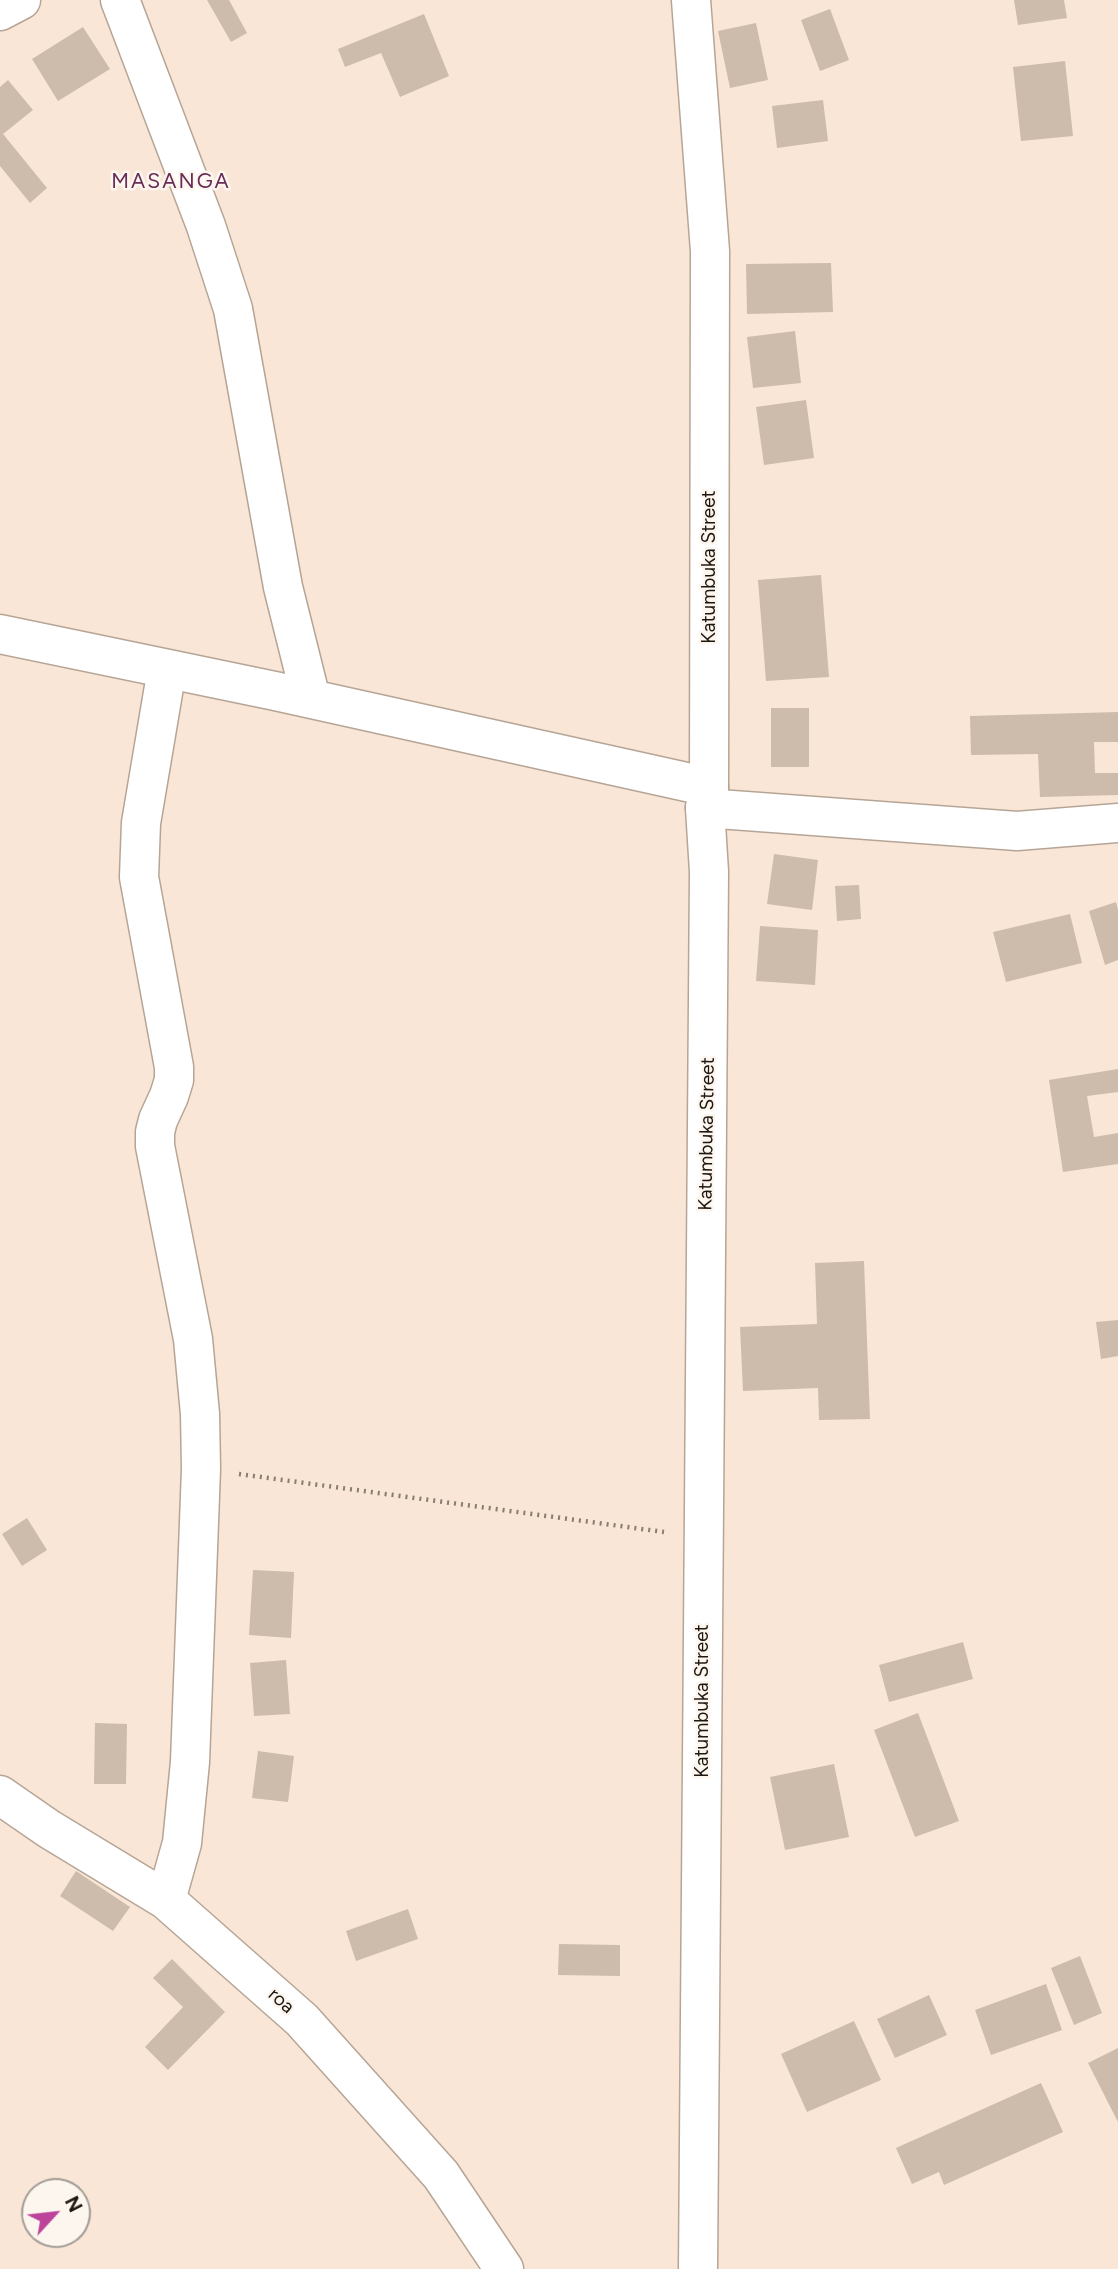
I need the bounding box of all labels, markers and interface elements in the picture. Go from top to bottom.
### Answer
district label: MASANGA [112,169,230,195]
street label: Katumbuka Street [698,490,720,644]
street label: Katumbuka Street [694,1057,720,1211]
street label: Katumbuka Street [691,1624,713,1778]
street label: roa [263,1983,299,2019]
north arrow [21,2178,91,2248]
text: N [60,2192,87,2216]

